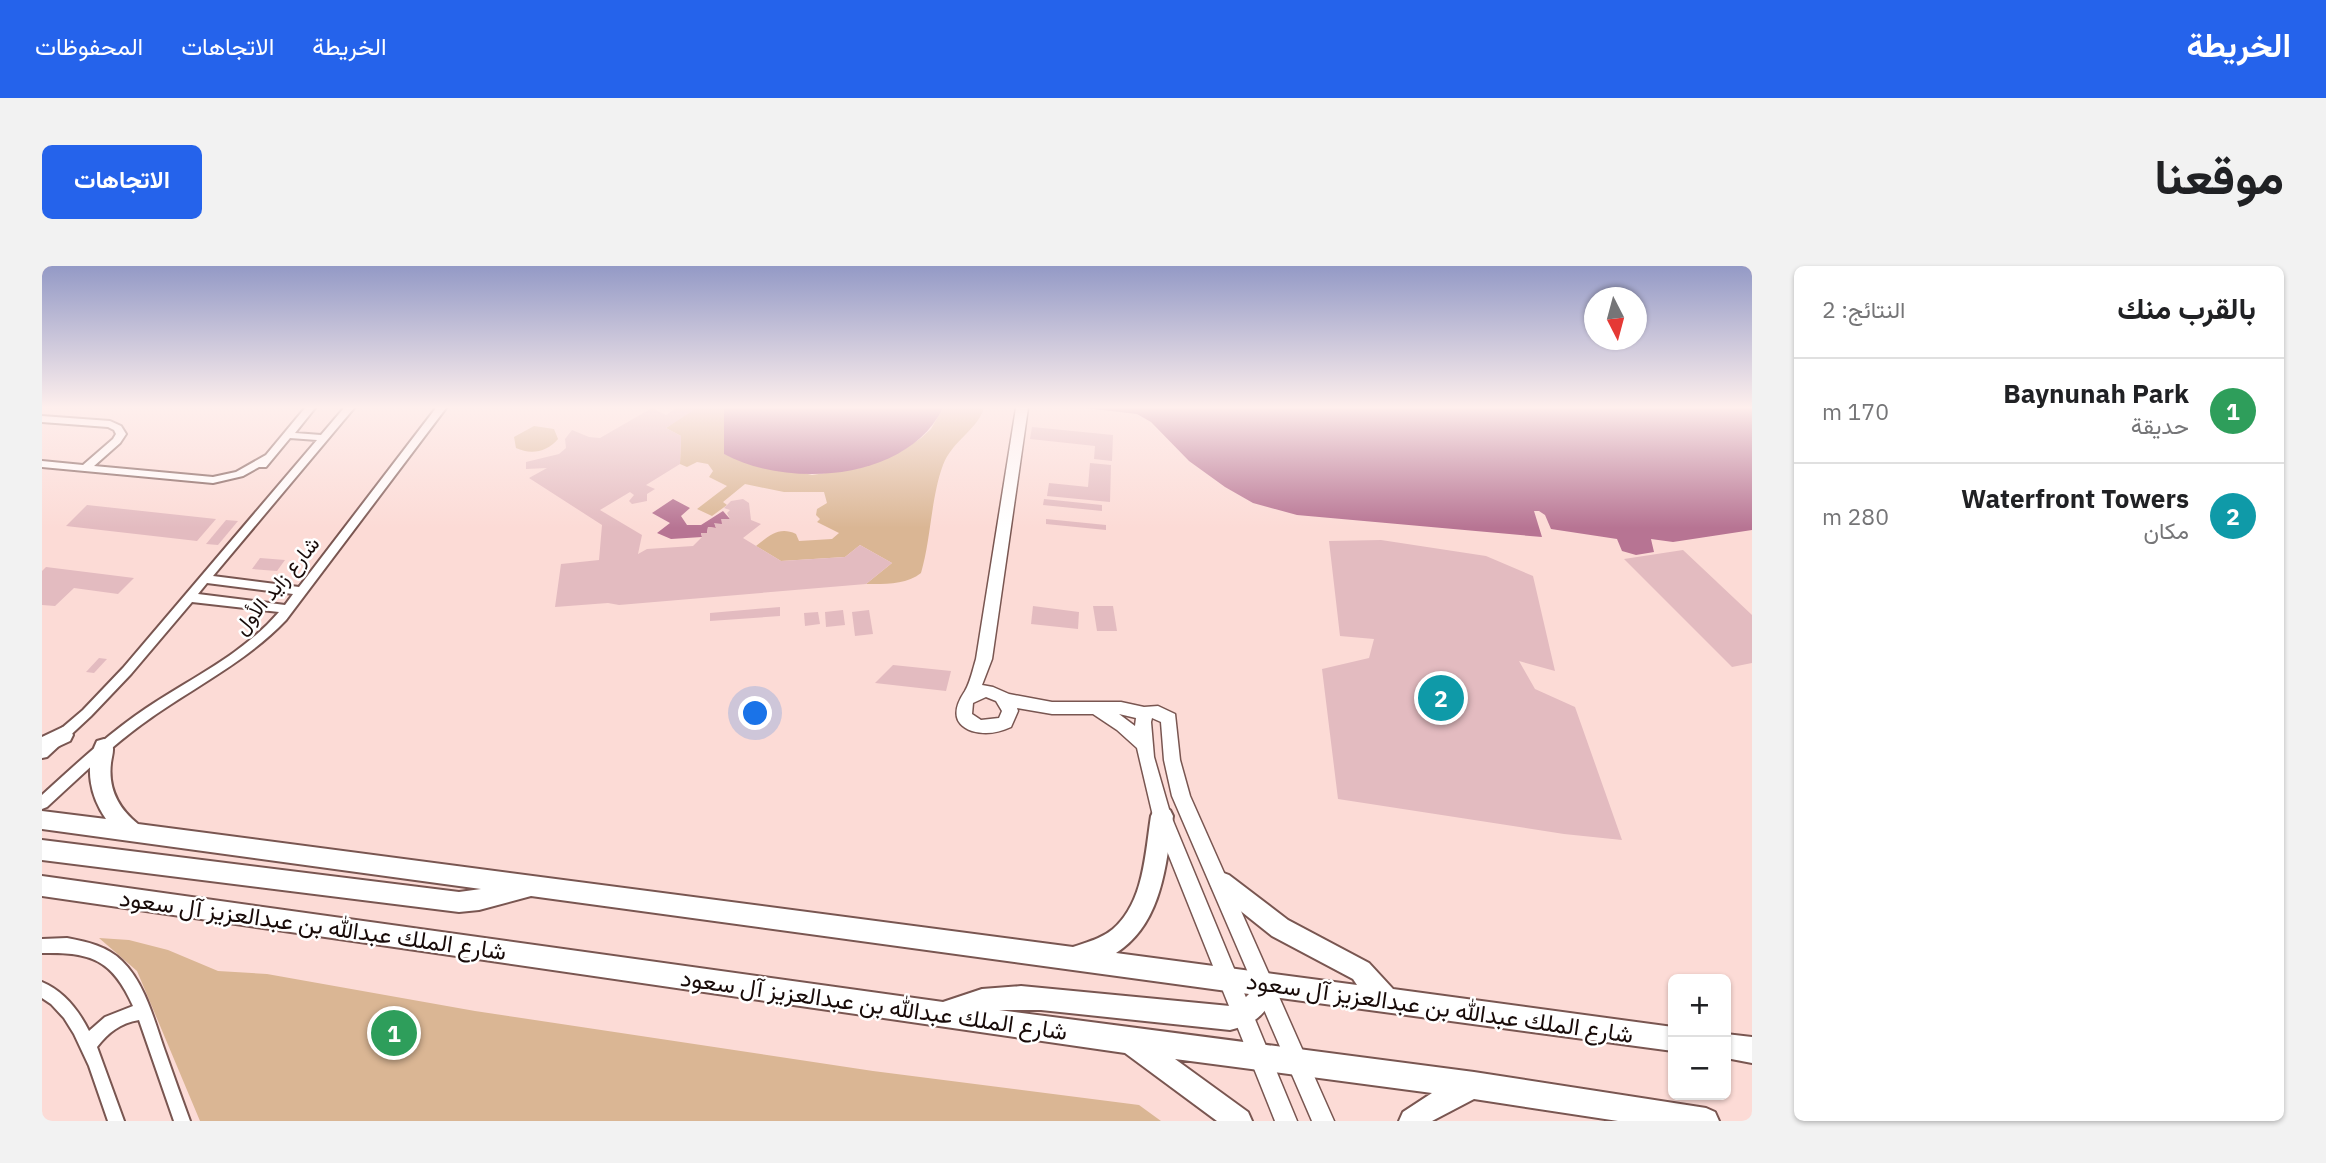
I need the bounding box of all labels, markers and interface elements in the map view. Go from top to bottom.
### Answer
text: الخريطة [2187,23,2291,66]
text: المحفوظات [35,30,143,62]
text: الاتجاهات [181,30,274,62]
text: الخريطة [312,30,387,62]
text: موقعنا [2154,144,2284,207]
button: الاتجاهات [42,145,202,219]
north arrow [1584,287,1647,350]
text: بالقرب منك [2117,288,2256,327]
text: النتائج: 2 [1822,294,1905,324]
text: Baynunah Park [2003,376,2189,410]
text: 170 m [1822,396,1889,426]
text: 1 [2226,396,2240,426]
text: حديقة [2131,410,2189,440]
text: Waterfront Towers [1961,481,2189,515]
text: 280 m [1822,501,1889,531]
text: 2 [2226,501,2240,531]
text: مكان [2143,515,2189,545]
street label: شارع زايد الأول [227,530,326,641]
pin: 2 [1418,672,1464,724]
your location [738,696,772,730]
street label: شارع الملك عبدالله بن عبدالعزيز آل سعود [117,881,508,968]
street label: شارع الملك عبدالله بن عبدالعزيز آل سعود [678,961,1069,1048]
street label: شارع الملك عبدالله بن عبدالعزيز آل سعود [1244,964,1635,1051]
map controls [1668,974,1731,1100]
button: + [1668,974,1731,1037]
pin: 1 [371,1007,417,1059]
button: − [1668,1037,1731,1100]

